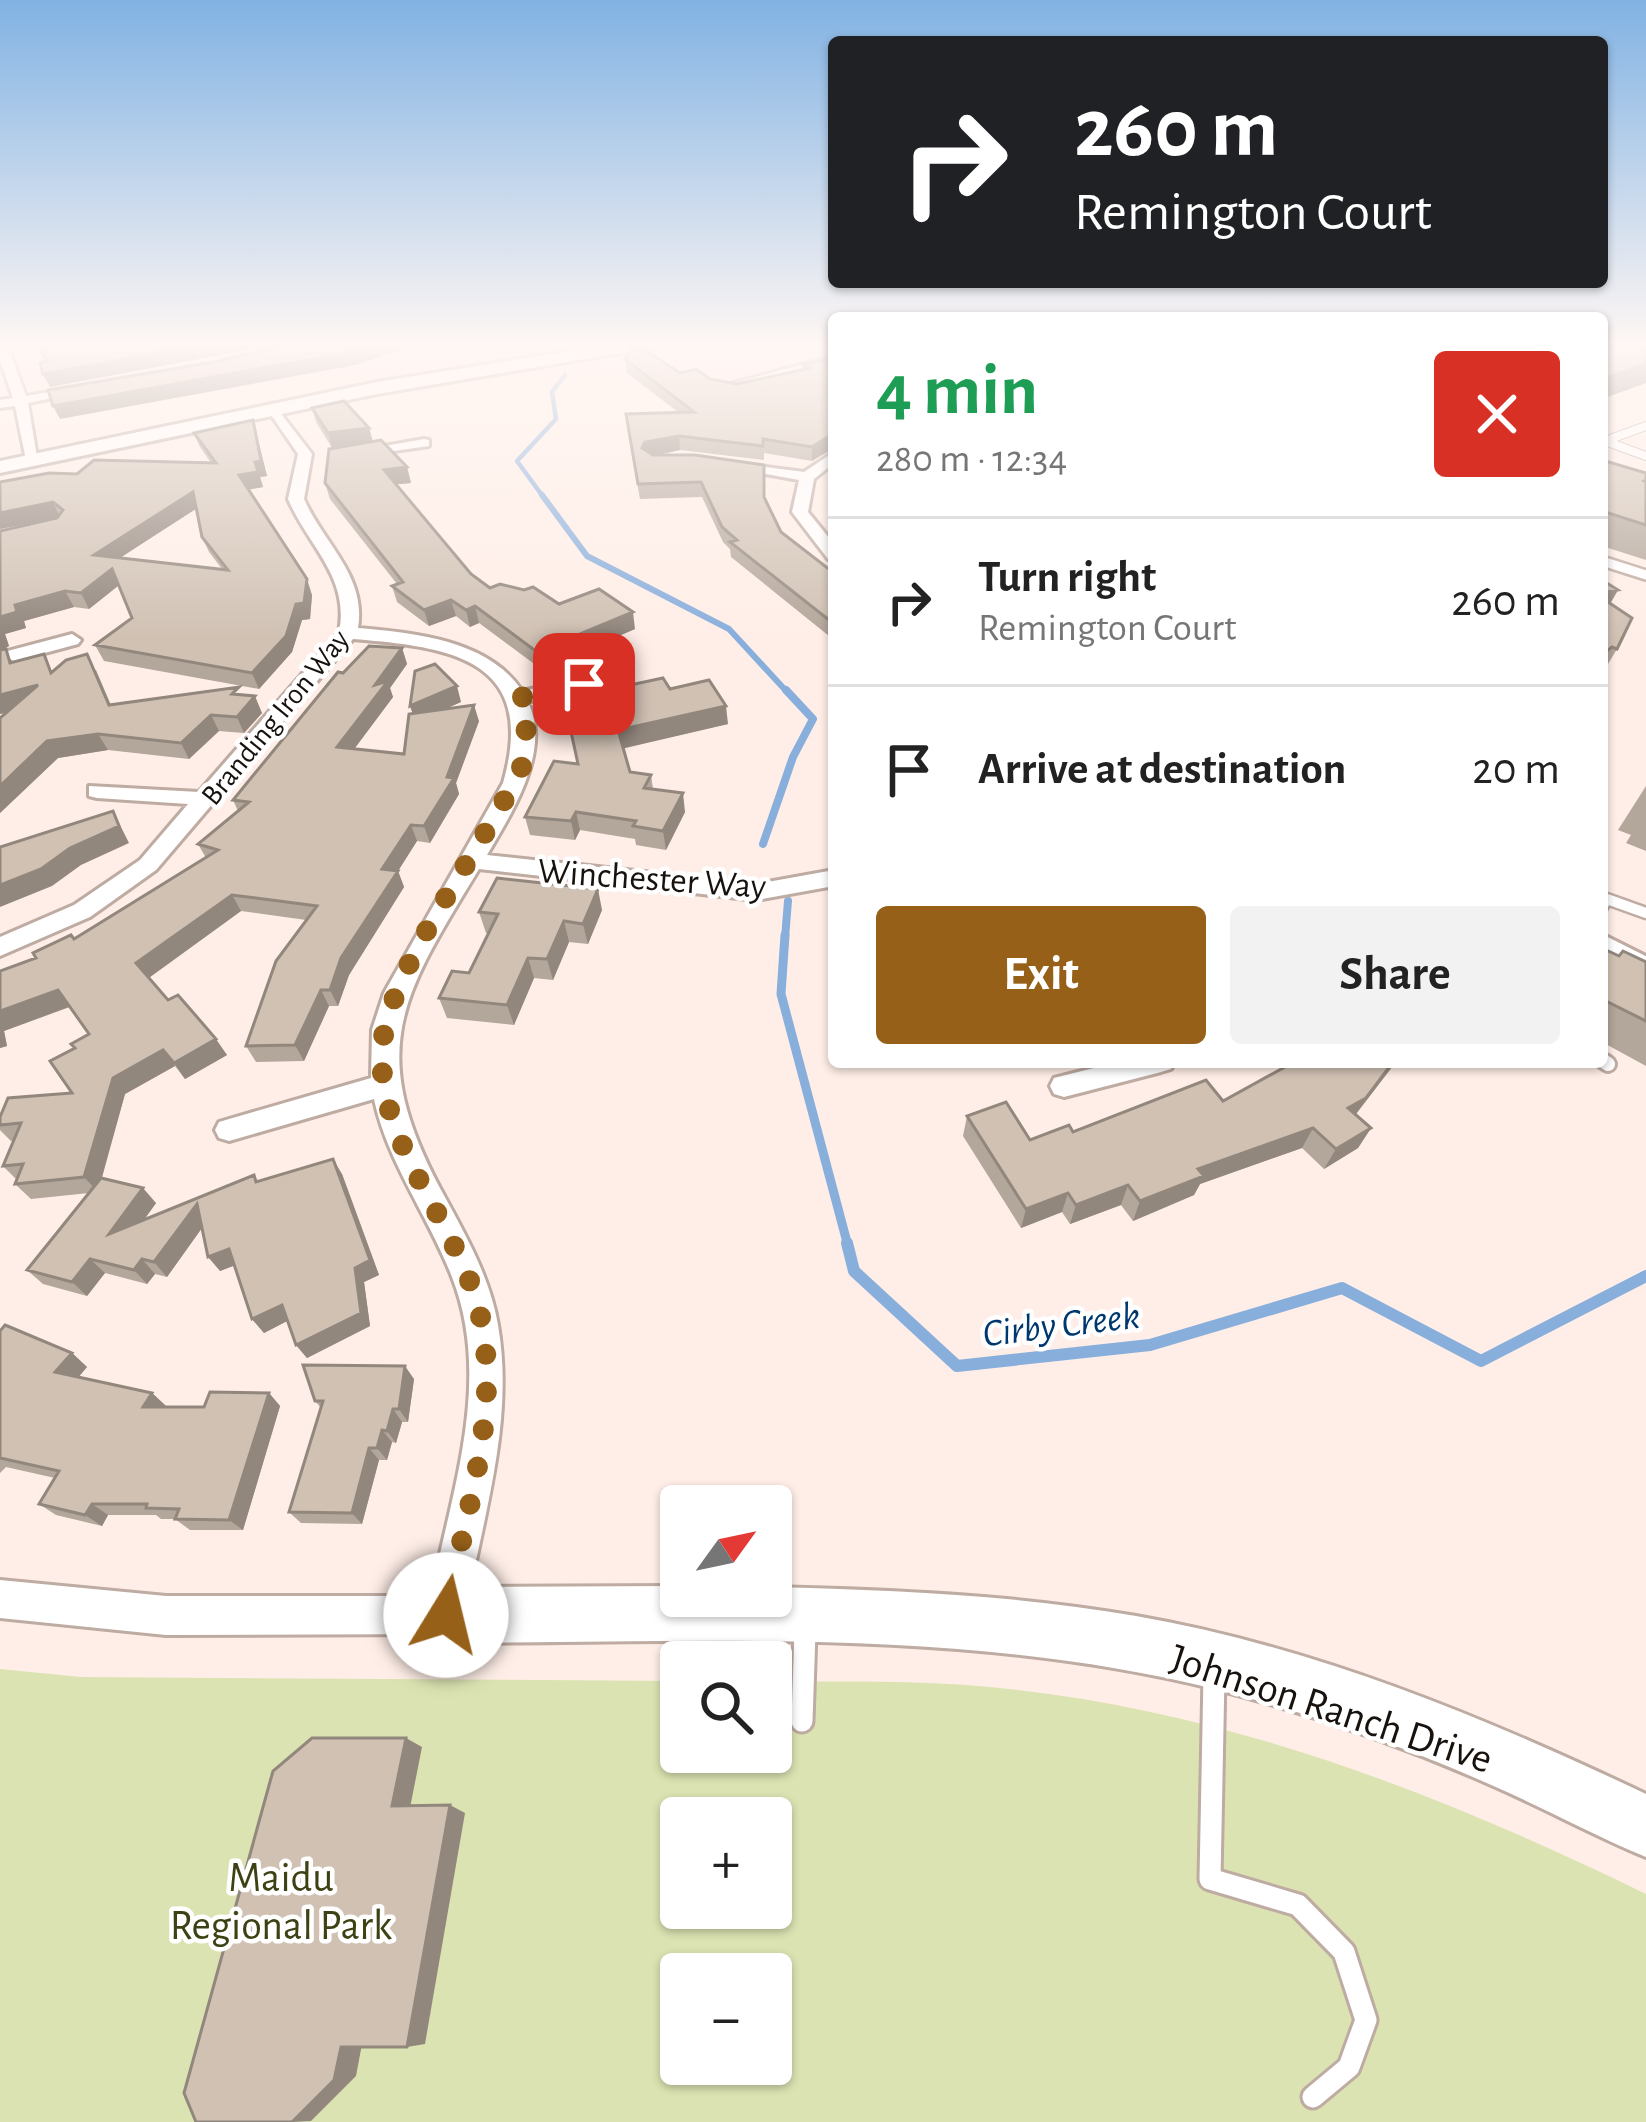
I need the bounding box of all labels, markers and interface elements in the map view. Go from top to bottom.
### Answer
icon: right [876,84,1032,240]
text: 260 m [1074,88,1278,172]
text: Remington Court [1074,186,1432,240]
button: close [1434,351,1560,477]
text: 4 min [876,355,1038,427]
text: 280 m · 12:34 [876,440,1067,479]
text: Turn right [978,555,1156,600]
icon: right [876,569,942,635]
text: 260 m [1451,579,1560,624]
text: Remington Court [978,609,1236,648]
street label: Branding Iron Way [196,624,355,811]
pin [533,633,635,735]
icon: arrive [551,651,617,717]
icon: arrive [876,737,942,803]
text: Arrive at destination [978,747,1346,792]
text: 20 m [1472,747,1560,792]
street label: Winchester Way [536,853,767,905]
button: Exit [876,906,1206,1044]
button: Share [1230,906,1560,1044]
water label: Cirby Creek [981,1296,1142,1354]
north arrow [660,1485,792,1617]
map controls [660,1485,792,2085]
position arrow [383,1552,509,1678]
street label: Johnson Ranch Drive [1165,1637,1497,1781]
button: search [660,1641,792,1773]
button: + [660,1797,792,1929]
park label: Maidu Regional Park [170,1857,392,1947]
button: − [660,1953,792,2085]

